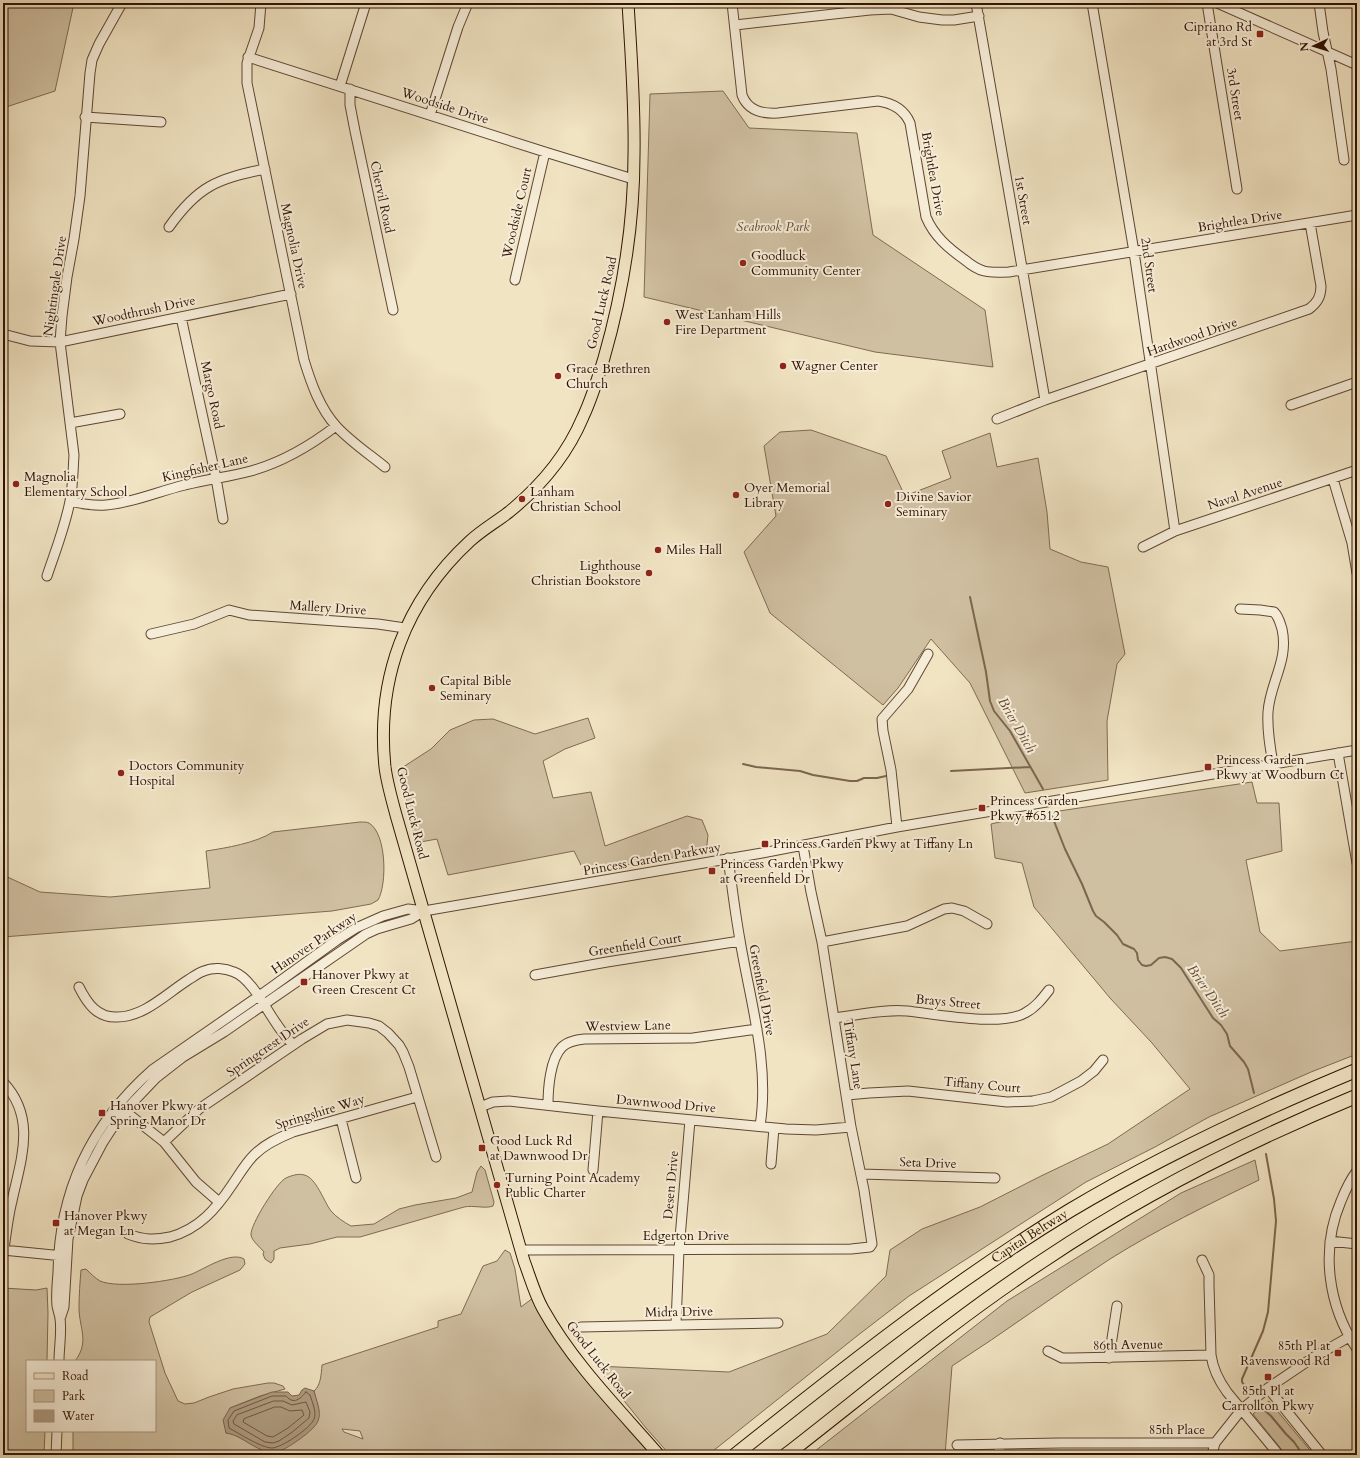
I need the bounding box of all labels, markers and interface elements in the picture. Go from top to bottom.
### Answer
place label: Cipriano Rd at 3rd St [1184,18,1252,51]
north arrow [1294,26,1334,66]
marker: Cipriano Rd at 3rd St [1255,29,1265,39]
text: N [1297,41,1312,52]
street label: 3rd Street [1222,66,1248,122]
street label: Woodside Drive [398,83,491,129]
street label: Brightlea Drive [917,130,949,218]
street label: Chervil Road [366,159,398,235]
street label: Woodside Court [498,166,536,261]
street label: 1st Street [1010,174,1036,226]
street label: Magnolia Drive [276,202,312,291]
street label: Brightlea Drive [1196,205,1284,237]
park label: Seabrook Park [736,218,810,236]
street label: Nightingale Drive [39,234,71,337]
street label: 2nd Street [1136,236,1162,294]
place label: Goodluck Community Center [751,247,861,280]
street label: Good Luck Road [583,255,621,351]
marker: Goodluck Community Center [738,258,748,268]
street label: Woodthrush Drive [90,291,197,331]
place label: West Lanham Hills Fire Department [674,306,781,339]
street label: Hardwood Drive [1144,313,1240,361]
marker: West Lanham Hills Fire Department [662,317,672,327]
place label: Wagner Center [790,357,878,375]
street label: Margo Road [196,359,228,431]
place label: Grace Brethren Church [566,360,651,393]
marker: Wagner Center [778,361,788,371]
marker: Grace Brethren Church [553,371,563,381]
street label: Kingfisher Lane [160,449,250,487]
place label: Magnolia Elementary School [24,468,128,501]
street label: Naval Avenue [1205,473,1285,515]
marker: Magnolia Elementary School [11,479,21,489]
place label: Oyer Memorial Library [744,479,830,512]
place label: Lanham Christian School [530,483,622,516]
place label: Divine Savior Seminary [896,488,972,521]
marker: Oyer Memorial Library [731,490,741,500]
marker: Lanham Christian School [517,494,527,504]
marker: Divine Savior Seminary [883,499,893,509]
place label: Miles Hall [666,541,723,559]
marker: Miles Hall [653,545,663,555]
place label: Lighthouse Christian Bookstore [531,557,641,590]
marker: Lighthouse Christian Bookstore [644,568,654,578]
street label: Mallery Drive [289,596,367,620]
place label: Capital Bible Seminary [440,672,511,705]
marker: Capital Bible Seminary [427,683,437,693]
water label: Brier Ditch [993,694,1041,757]
place label: Princess Garden Pkwy at Woodburn Ct [1216,751,1344,784]
place label: Doctors Community Hospital [129,757,244,790]
marker: Princess Garden Pkwy at Woodburn Ct [1203,762,1213,772]
street label: Good Luck Road [392,765,432,861]
marker: Doctors Community Hospital [116,768,126,778]
place label: Princess Garden Pkwy #6512 [990,792,1079,825]
marker: Princess Garden Pkwy #6512 [977,803,987,813]
place label: Princess Garden Pkwy at Tiffany Ln [773,835,974,853]
street label: Princess Garden Parkway [582,838,723,880]
marker: Princess Garden Pkwy at Tiffany Ln [760,839,770,849]
place label: Princess Garden Pkwy at Greenfield Dr [720,855,844,888]
marker: Princess Garden Pkwy at Greenfield Dr [707,866,717,876]
street label: Hanover Parkway [268,908,360,978]
street label: Greenfield Court [587,929,683,961]
street label: Greenfield Drive [744,943,780,1037]
water label: Brier Ditch [1183,960,1234,1022]
place label: Hanover Pkwy at Green Crescent Ct [312,966,416,999]
marker: Hanover Pkwy at Green Crescent Ct [299,977,309,987]
street label: Brays Street [915,990,981,1014]
street label: Springcrest Drive [223,1013,313,1081]
street label: Westview Lane [584,1016,671,1036]
street label: Tiffany Lane [839,1017,867,1091]
street label: Tiffany Court [943,1073,1021,1097]
street label: Springshire Way [273,1090,367,1134]
street label: Dawnwood Drive [615,1091,717,1117]
place label: Hanover Pkwy at Spring Manor Dr [110,1097,207,1130]
marker: Hanover Pkwy at Spring Manor Dr [97,1108,107,1118]
place label: Good Luck Rd at Dawnwood Dr [490,1132,588,1165]
marker: Good Luck Rd at Dawnwood Dr [477,1143,487,1153]
street label: Desen Drive [659,1150,683,1220]
street label: Seta Drive [899,1153,957,1173]
place label: Turning Point Academy Public Charter [505,1169,641,1202]
marker: Turning Point Academy Public Charter [492,1180,502,1190]
street label: Capital Beltway [988,1205,1071,1268]
place label: Hanover Pkwy at Megan Ln [64,1207,148,1240]
marker: Hanover Pkwy at Megan Ln [51,1218,61,1228]
street label: Edgerton Drive [643,1227,729,1245]
street label: Midra Drive [645,1302,713,1322]
street label: Good Luck Road [562,1317,634,1403]
street label: 86th Avenue [1093,1335,1163,1355]
place label: 85th Pl at Ravenswood Rd [1240,1337,1330,1370]
marker: 85th Pl at Ravenswood Rd [1333,1348,1343,1358]
legend [26,1360,156,1432]
text: Road [62,1368,89,1384]
marker: 85th Pl at Carrollton Pkwy [1263,1372,1273,1382]
place label: 85th Pl at Carrollton Pkwy [1222,1382,1314,1415]
text: Park [62,1388,86,1404]
text: Water [61,1408,95,1424]
street label: 85th Place [1149,1421,1205,1439]

